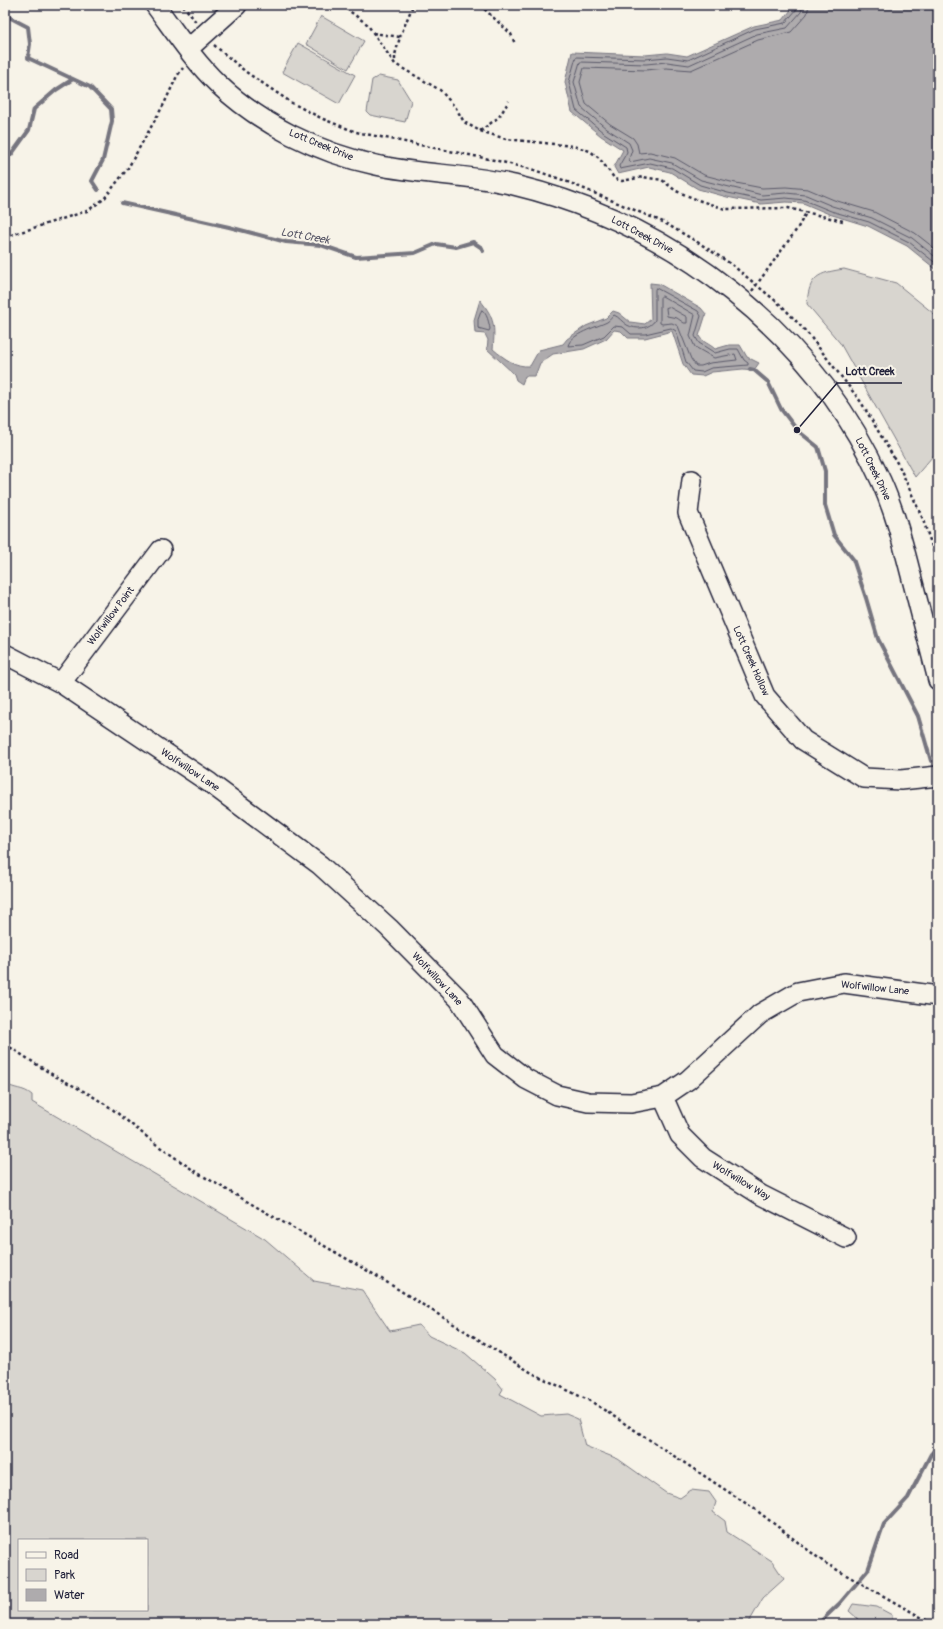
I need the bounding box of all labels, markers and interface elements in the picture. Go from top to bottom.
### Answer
street label: Lott Creek Drive [287,127,355,163]
street label: Lott Creek Drive [609,214,675,256]
water label: Lott Creek [280,225,332,247]
callout: Lott Creek [837,360,902,383]
text: Lott Creek [845,365,895,378]
street label: Lott Creek Drive [853,436,893,502]
street label: Wolfwillow Point [85,584,137,648]
street label: Lott Creek Hollow [730,624,772,698]
street label: Wolfwillow Lane [158,746,222,794]
street label: Wolfwillow Lane [409,950,465,1008]
street label: Wolfwillow Lane [840,978,910,998]
street label: Wolfwillow Way [710,1159,773,1203]
legend [18,1539,148,1611]
text: Road [54,1548,79,1563]
text: Park [54,1568,75,1583]
text: Water [54,1588,85,1603]

